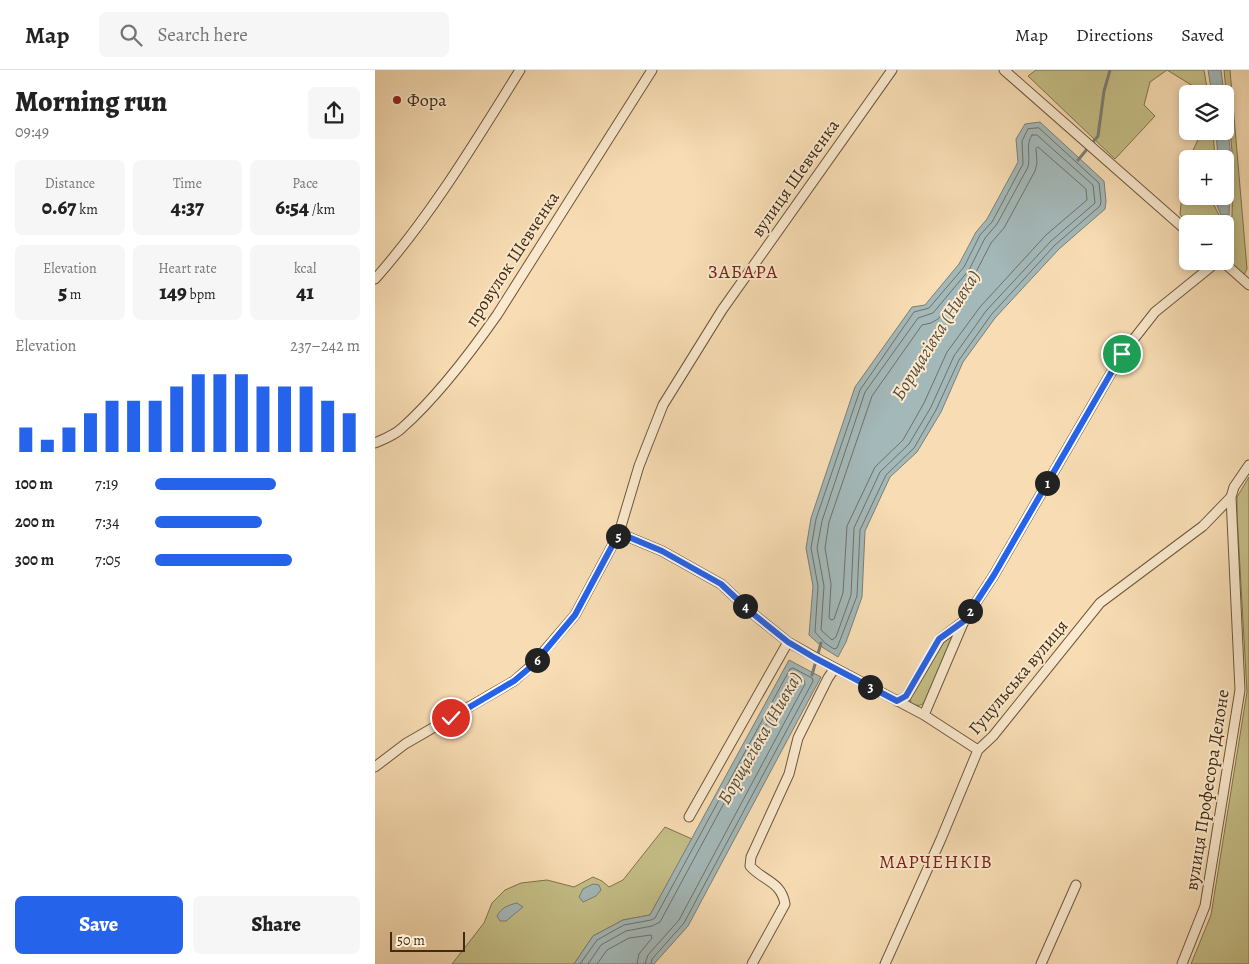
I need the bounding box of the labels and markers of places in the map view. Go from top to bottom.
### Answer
place label: Фора [407,88,447,112]
marker: Фора [391,94,403,106]
pin [1101,333,1143,375]
pin: 1 [1035,470,1059,496]
pin: 5 [605,524,631,548]
pin: 4 [733,594,757,618]
pin: 2 [957,598,983,624]
pin: 6 [525,648,549,672]
pin: 3 [857,674,883,700]
pin [430,697,472,739]

